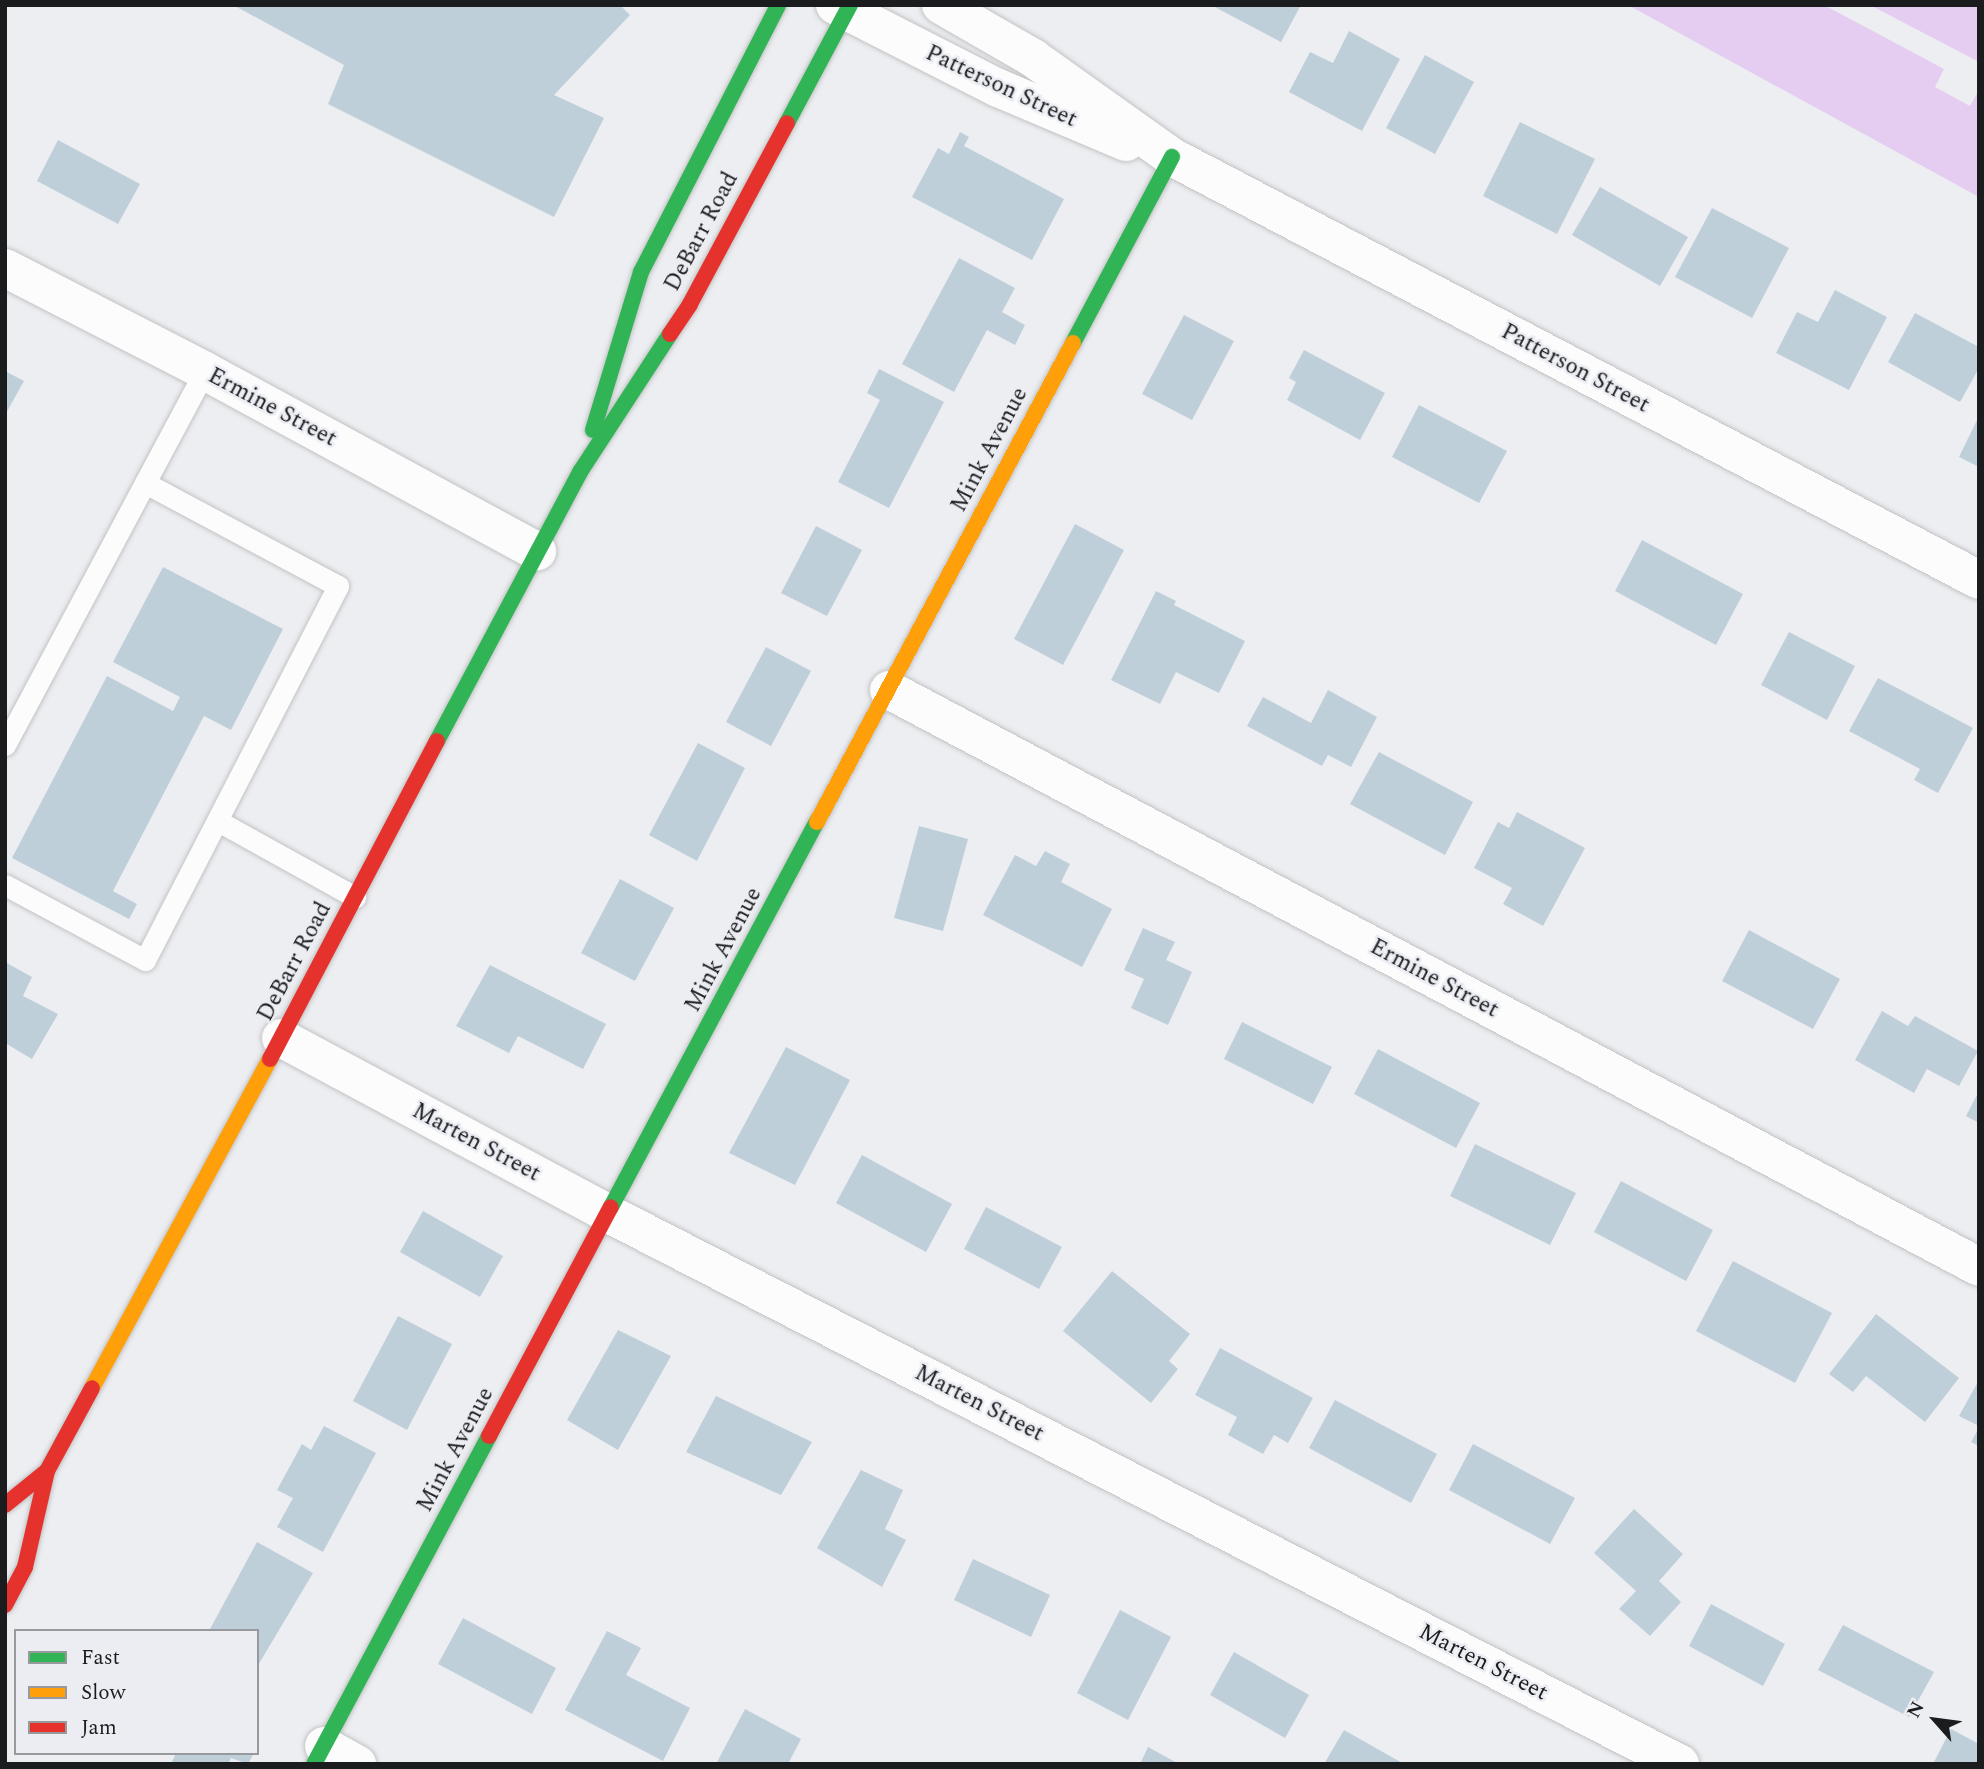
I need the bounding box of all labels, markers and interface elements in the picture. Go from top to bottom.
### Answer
street label: Patterson Street [921,40,1081,134]
street label: DeBarr Road [659,168,745,296]
street label: Patterson Street [1496,318,1654,420]
street label: Ermine Street [203,363,341,453]
street label: Mink Avenue [946,383,1034,517]
street label: Mink Avenue [680,883,768,1017]
street label: DeBarr Road [252,898,338,1026]
street label: Ermine Street [1365,934,1503,1024]
street label: Marten Street [407,1098,545,1188]
street label: Marten Street [910,1360,1048,1448]
street label: Mink Avenue [412,1383,500,1517]
street label: Marten Street [1414,1619,1552,1707]
legend [14,1629,259,1755]
text: Fast [81,1642,120,1674]
text: Slow [81,1677,125,1709]
north arrow [1900,1685,1970,1755]
text: N [1900,1696,1932,1724]
text: Jam [81,1712,117,1744]

